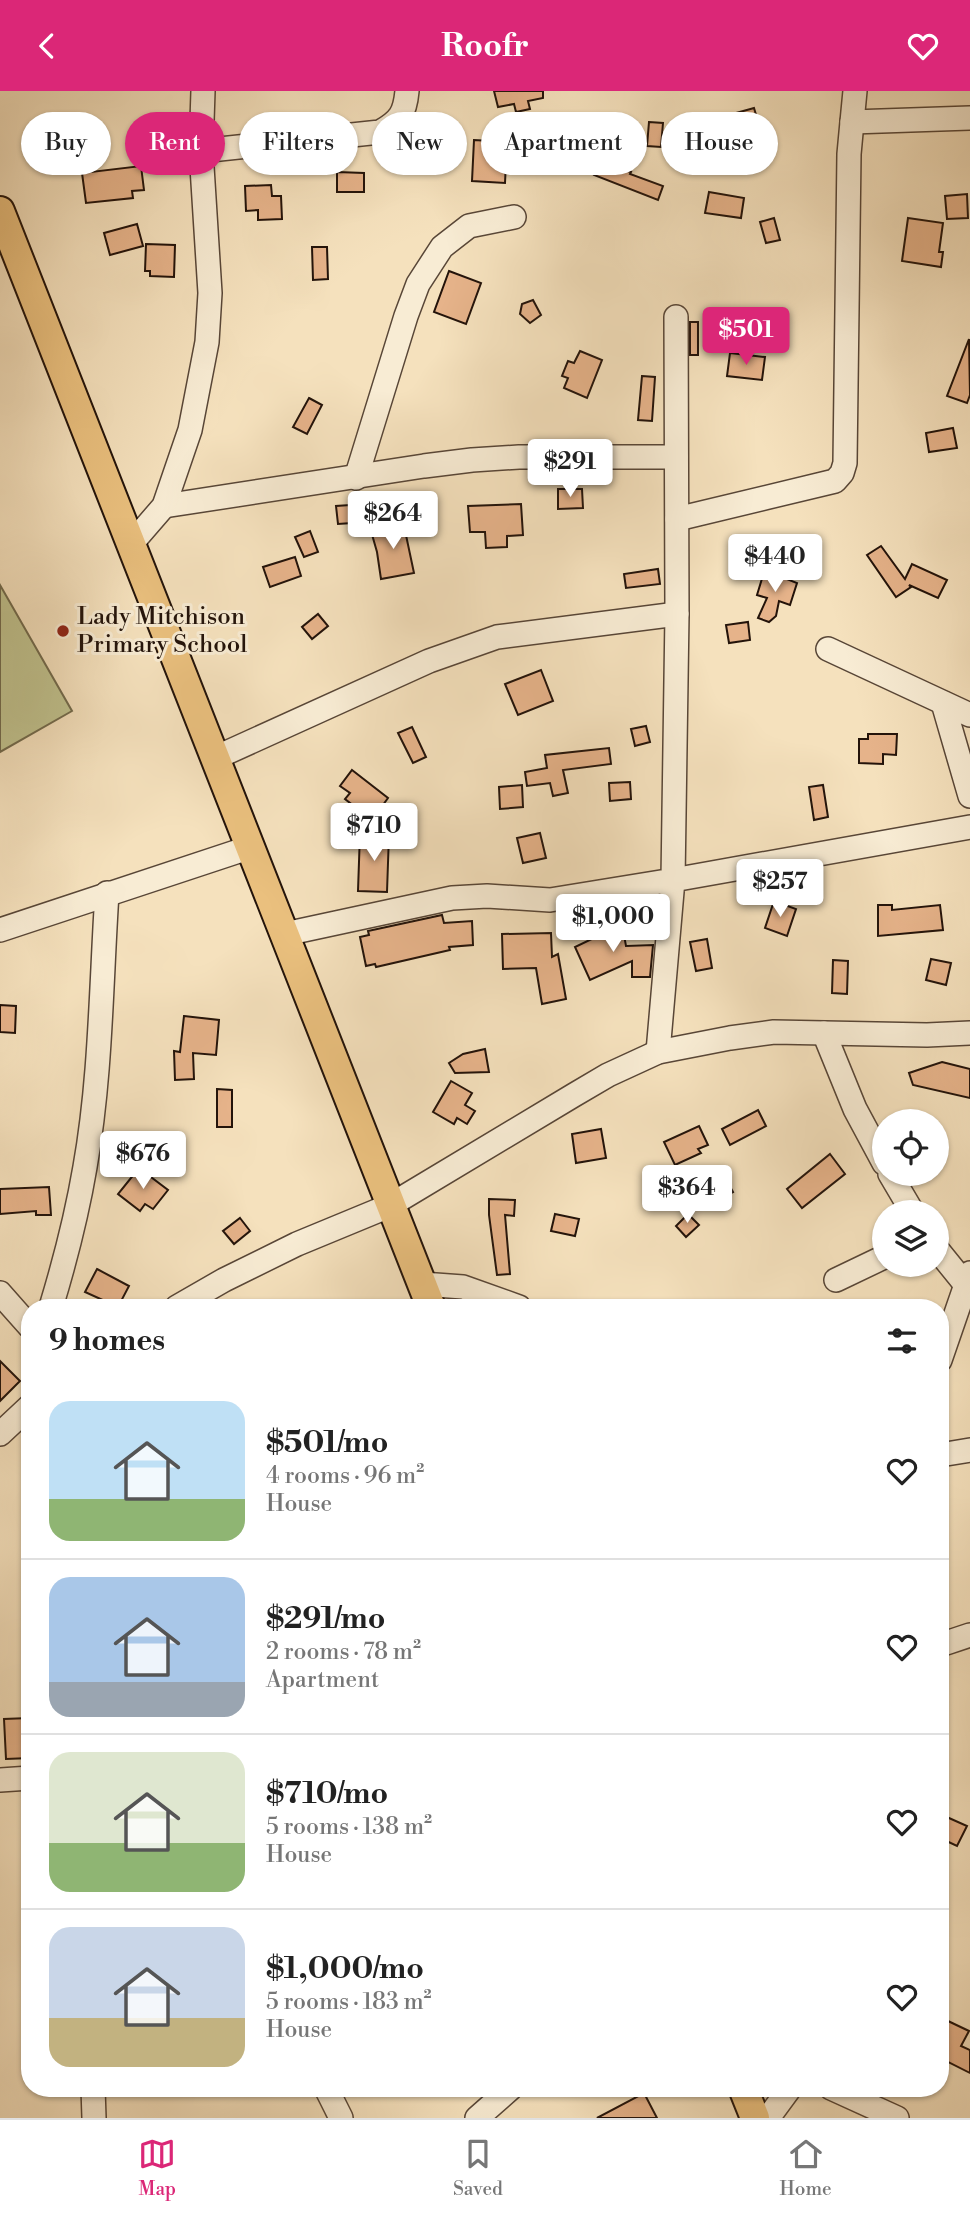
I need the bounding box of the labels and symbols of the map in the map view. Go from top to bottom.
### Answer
pin: $501 [705,307,787,367]
pin: $291 [529,439,611,499]
pin: $264 [352,491,434,551]
pin: $440 [734,535,816,594]
place label: Lady Mitchison Primary School [77,602,247,660]
marker: Lady Mitchison Primary School [55,623,71,639]
pin: $710 [333,803,415,863]
pin: $257 [739,859,821,919]
pin: $1,000 [556,895,670,954]
pin: $676 [102,1131,184,1191]
pin: $364 [646,1165,728,1225]

